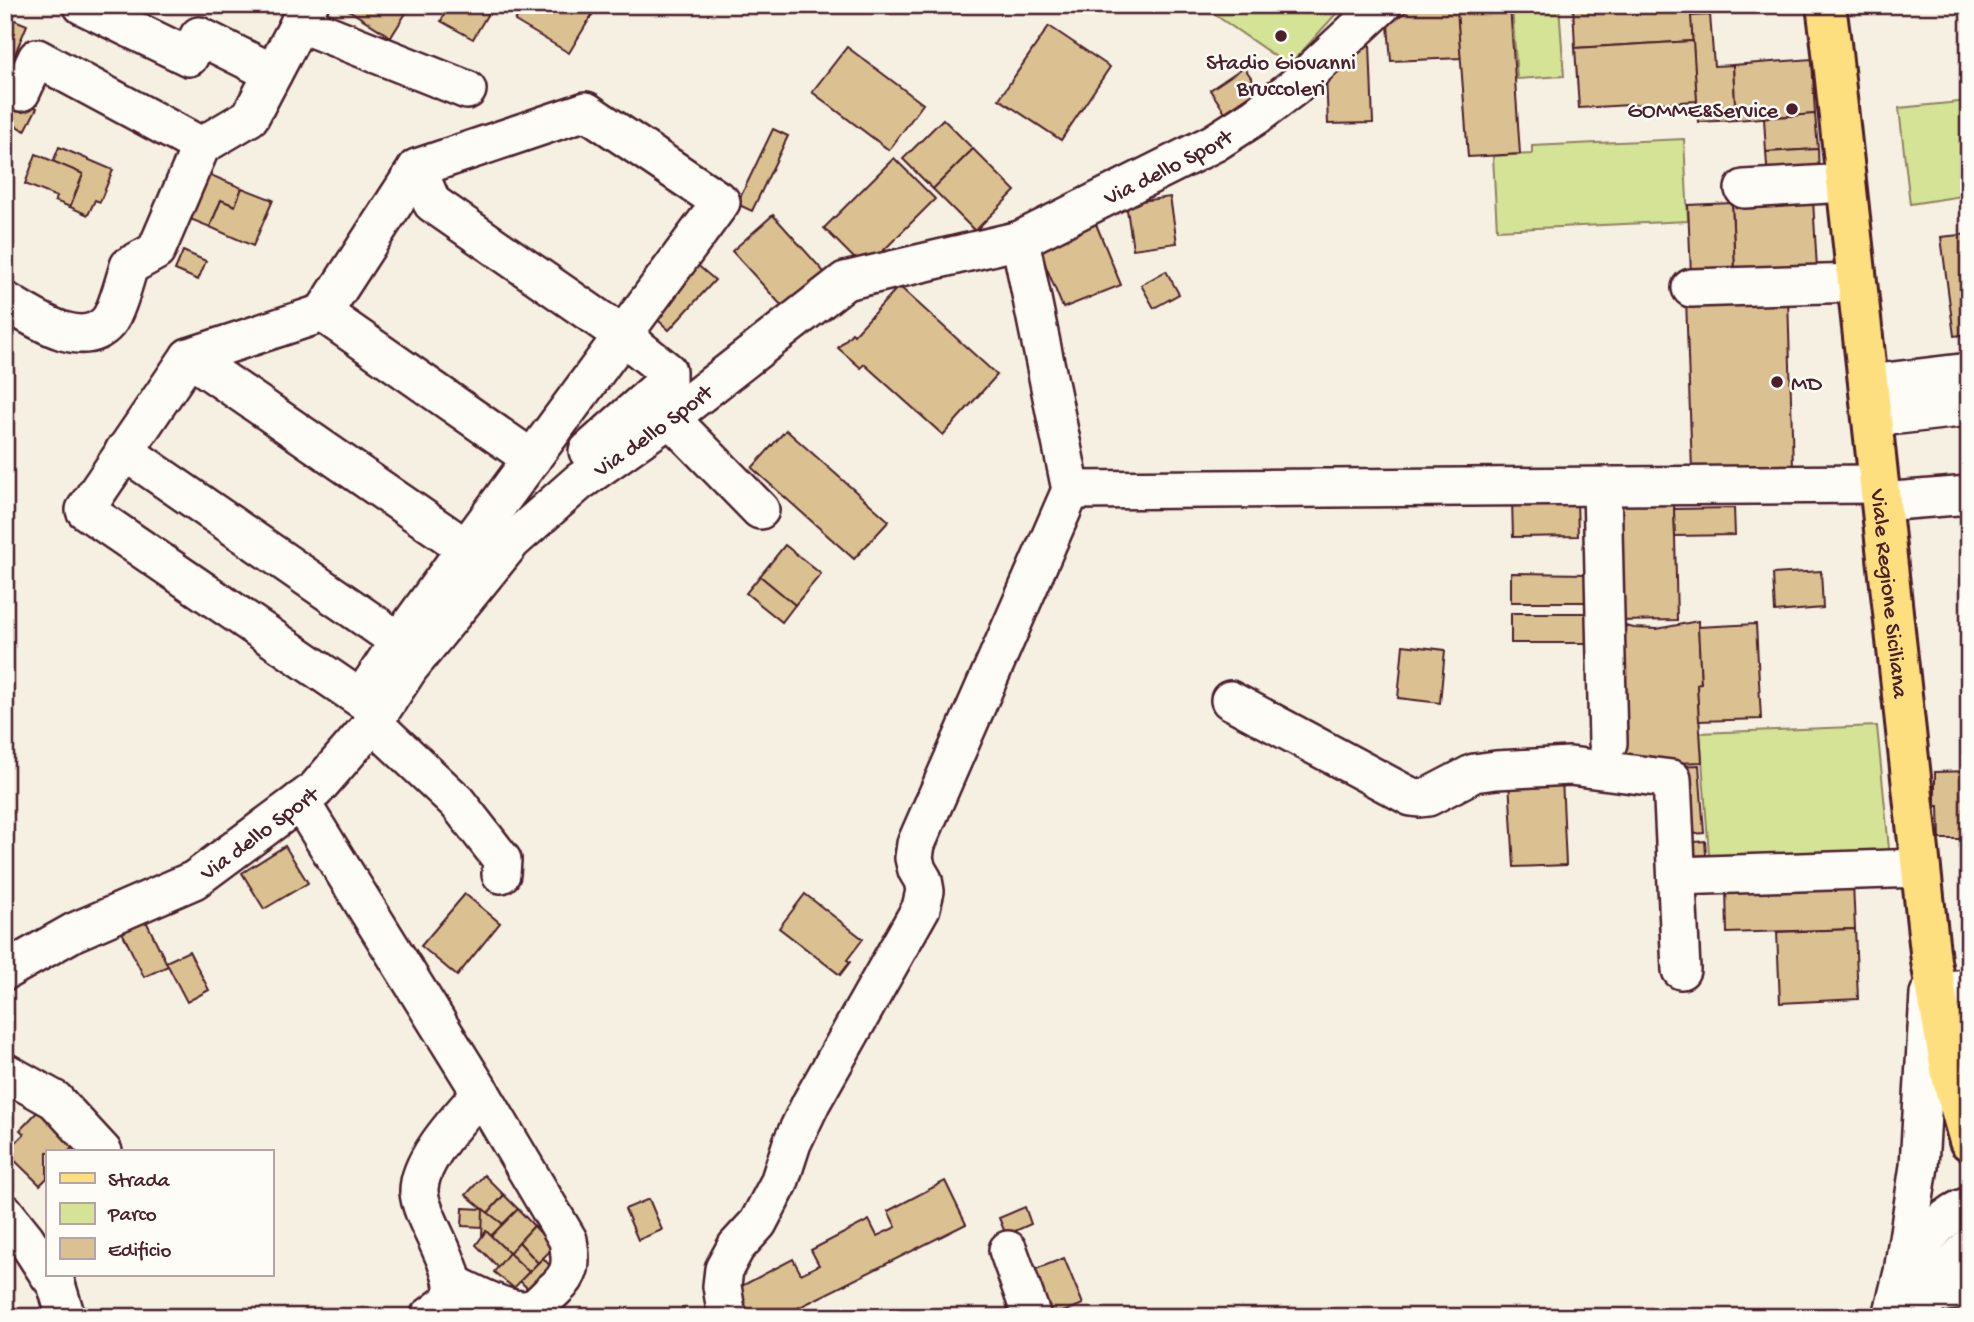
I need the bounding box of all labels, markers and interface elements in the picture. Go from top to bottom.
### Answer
marker: Stadio Giovanni Bruccoleri [1273,28,1289,44]
place label: Stadio Giovanni Bruccoleri [1206,51,1356,104]
place label: GOMME&Service [1627,99,1779,126]
marker: GOMME&Service [1784,101,1800,117]
street label: Via dello Sport [1099,124,1240,213]
place label: MD [1791,372,1823,399]
marker: MD [1769,374,1785,390]
street label: Via dello Sport [589,379,720,485]
street label: Viale Regione Siciliana [1863,487,1912,701]
street label: Via dello Sport [195,781,326,888]
legend [46,1150,273,1276]
text: Strada [108,1170,171,1195]
text: Parco [107,1204,157,1229]
text: Edificio [108,1240,172,1265]

